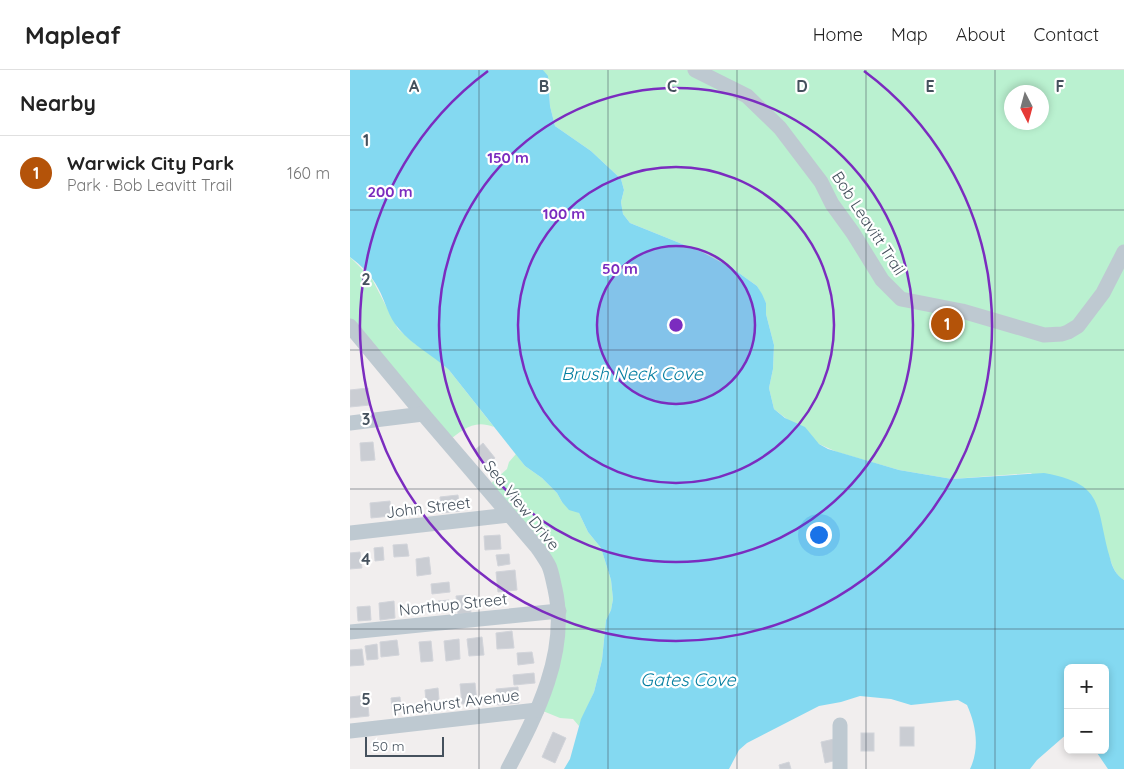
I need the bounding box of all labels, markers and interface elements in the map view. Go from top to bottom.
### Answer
text: Mapleaf [25,20,121,50]
text: Home [813,23,863,46]
text: Map [891,23,928,46]
text: About [956,23,1006,46]
text: Contact [1034,23,1099,46]
text: A [409,76,420,96]
text: B [539,76,549,96]
text: C [667,76,677,96]
text: D [796,76,808,96]
text: E [925,76,935,96]
text: F [1056,76,1065,96]
north arrow [1004,85,1049,130]
text: Nearby [20,90,96,116]
text: 1 [363,130,369,150]
text: 150 m [487,148,529,167]
text: Warwick City Park [67,151,234,175]
text: 1 [33,163,39,183]
text: 160 m [287,163,330,183]
street label: Bob Leavitt Trail [828,167,910,279]
text: Park · Bob Leavitt Trail [67,175,233,195]
text: 200 m [368,182,413,201]
text: 100 m [543,204,585,223]
text: 50 m [602,259,638,278]
text: 2 [361,269,371,289]
pin: 1 [931,305,963,343]
centre of rings [667,316,685,334]
water label: Brush Neck Cove [561,362,704,385]
text: 3 [362,409,370,429]
street label: Sea View Drive [480,456,564,554]
street label: John Street [384,492,472,522]
your location [806,522,832,548]
text: 4 [361,549,371,569]
street label: Northup Street [398,588,508,620]
map controls [1064,664,1109,754]
button: + [1064,664,1109,709]
water label: Gates Cove [640,668,736,691]
street label: Pinehurst Avenue [391,684,521,720]
text: 5 [361,689,371,709]
button: − [1064,709,1109,754]
scale bar [365,734,444,757]
text: 50 m [372,737,405,755]

